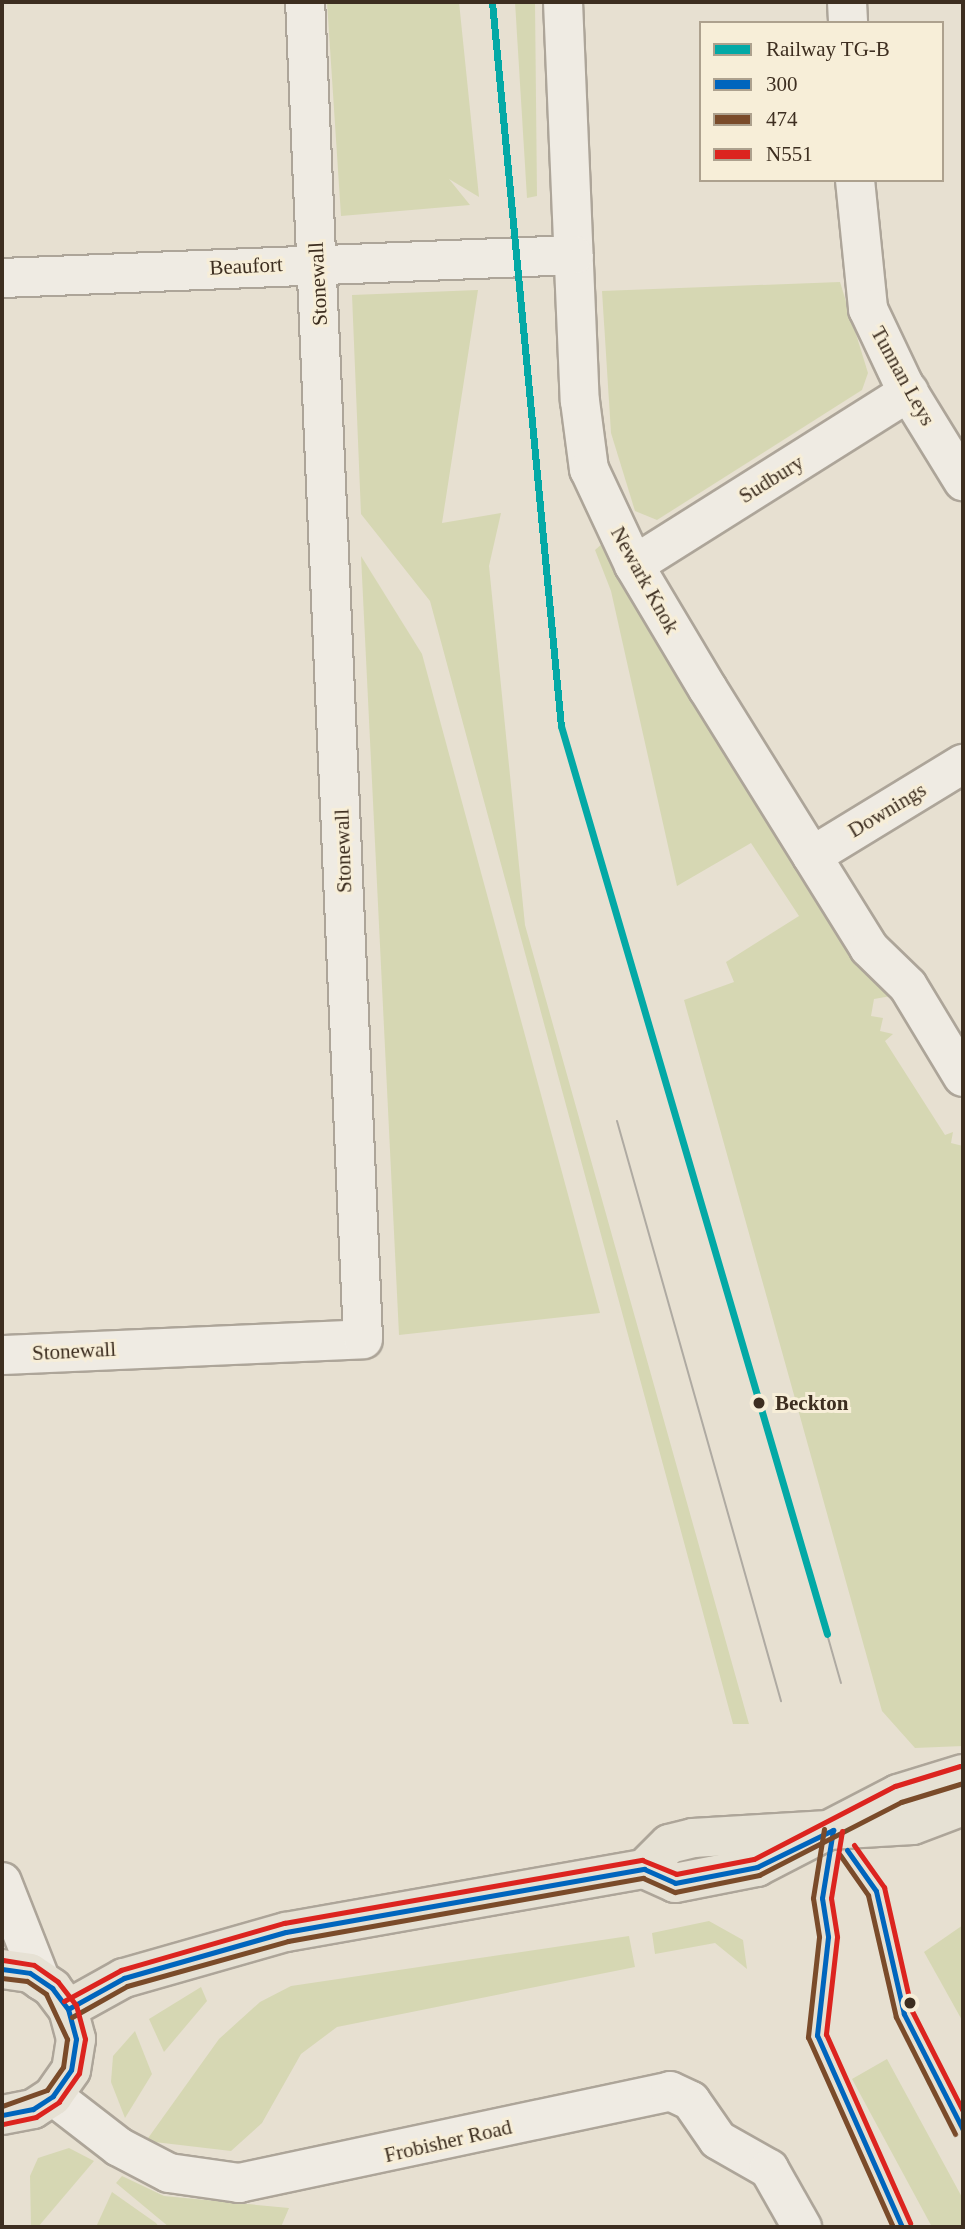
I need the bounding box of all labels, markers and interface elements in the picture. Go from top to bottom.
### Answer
legend [699,21,944,182]
text: Railway TG-B [766,37,890,61]
text: 300 [766,72,798,96]
text: 474 [766,107,798,131]
text: N551 [766,142,813,166]
street label: Stonewall [303,241,333,327]
street label: Beaufort [209,251,283,281]
street label: Tunnan Leys [865,322,941,430]
street label: Sudbury [734,449,808,509]
street label: Newark Knok [605,522,685,638]
street label: Downings [844,777,930,843]
street label: Stonewall [329,809,357,893]
street label: Stonewall [31,1336,117,1366]
place label: Beckton [775,1390,848,1416]
marker: Beckton [749,1393,769,1413]
unlabelled marker [903,1996,917,2010]
street label: Frobisher Road [382,2114,514,2168]

